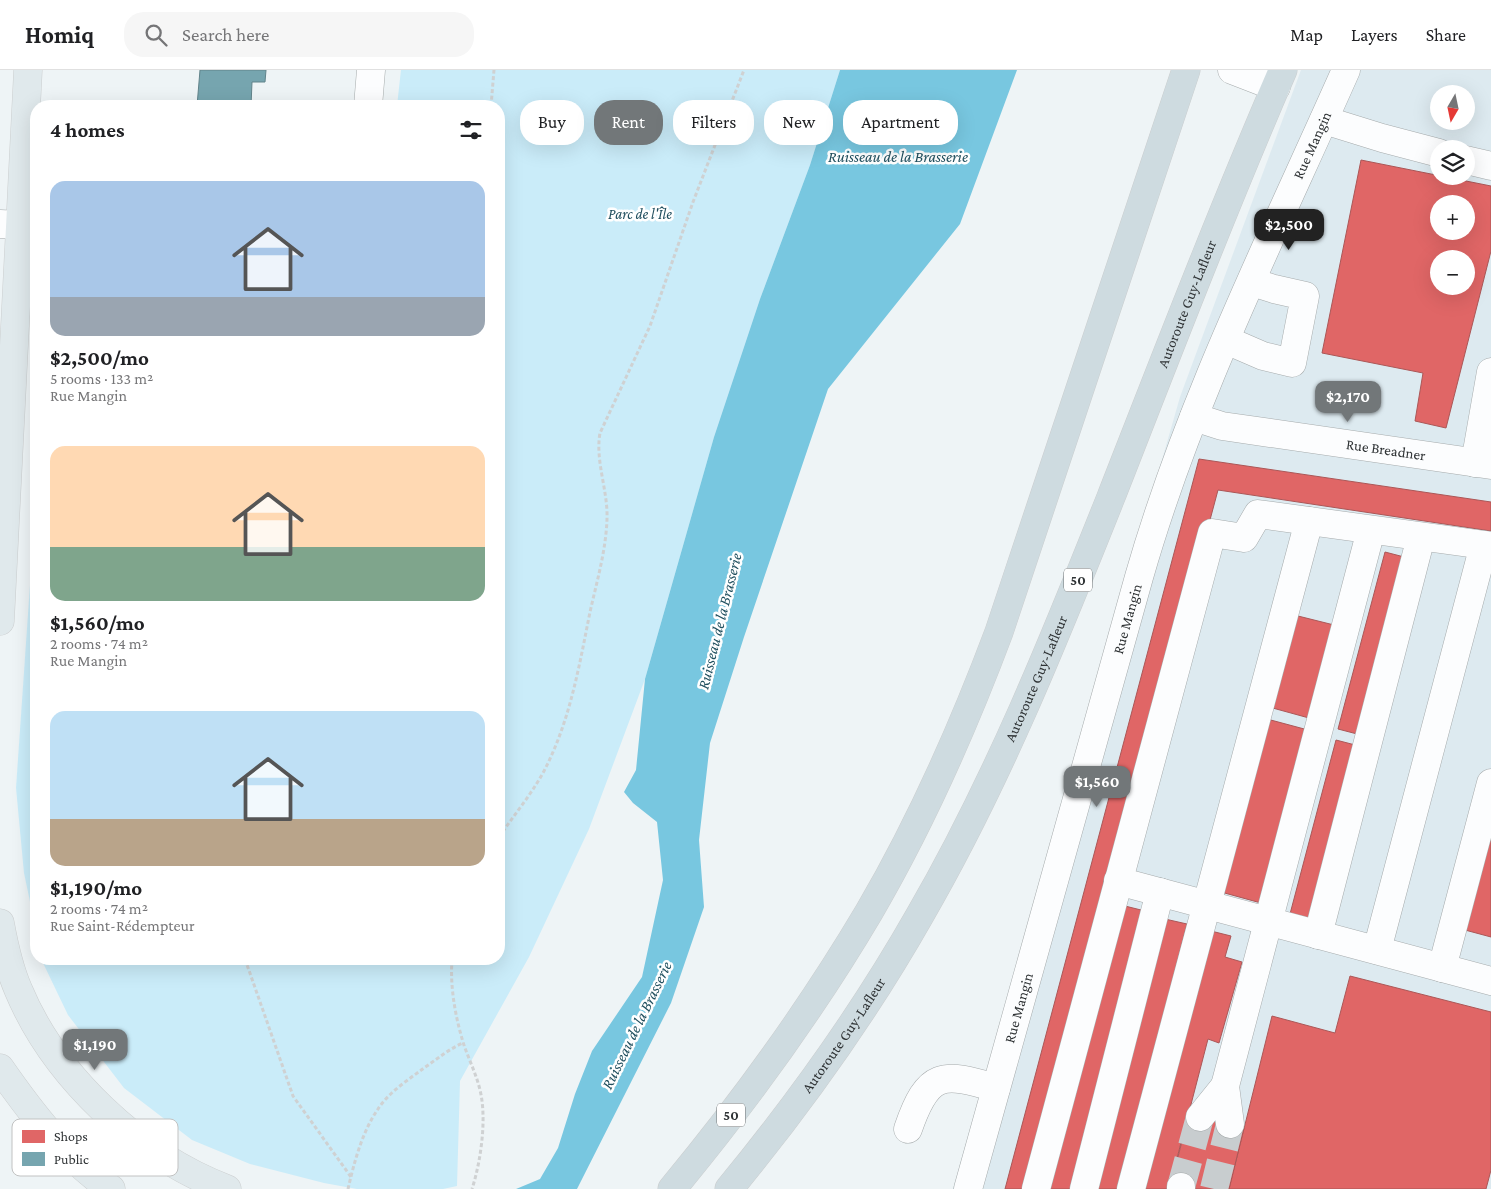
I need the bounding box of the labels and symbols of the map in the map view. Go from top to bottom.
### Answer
north arrow [1430,85,1475,130]
street label: Rue Mangin [1290,109,1334,181]
water label: Ruisseau de la Brasserie [828,148,968,165]
park label: Parc de l'Île [608,206,672,222]
pin: $2,500 [1248,208,1330,251]
street label: Autoroute Guy-Lafleur [1154,237,1220,370]
pin: $2,170 [1307,380,1389,423]
street label: Rue Breadner [1345,436,1427,464]
water label: Ruisseau de la Brasserie [694,551,745,691]
road number: 50 [1064,568,1092,592]
street label: Rue Mangin [1110,582,1145,656]
street label: Autoroute Guy-Lafleur [1002,613,1071,744]
pin: $1,560 [1056,766,1138,808]
water label: Ruisseau de la Brasserie [598,959,675,1092]
street label: Rue Mangin [1001,971,1036,1045]
street label: Autoroute Guy-Lafleur [799,974,889,1096]
pin: $1,190 [54,1028,136,1071]
road number: 50 [717,1104,745,1126]
legend [12,1119,178,1176]
text: Shops [54,1128,88,1144]
text: Public [54,1151,89,1167]

